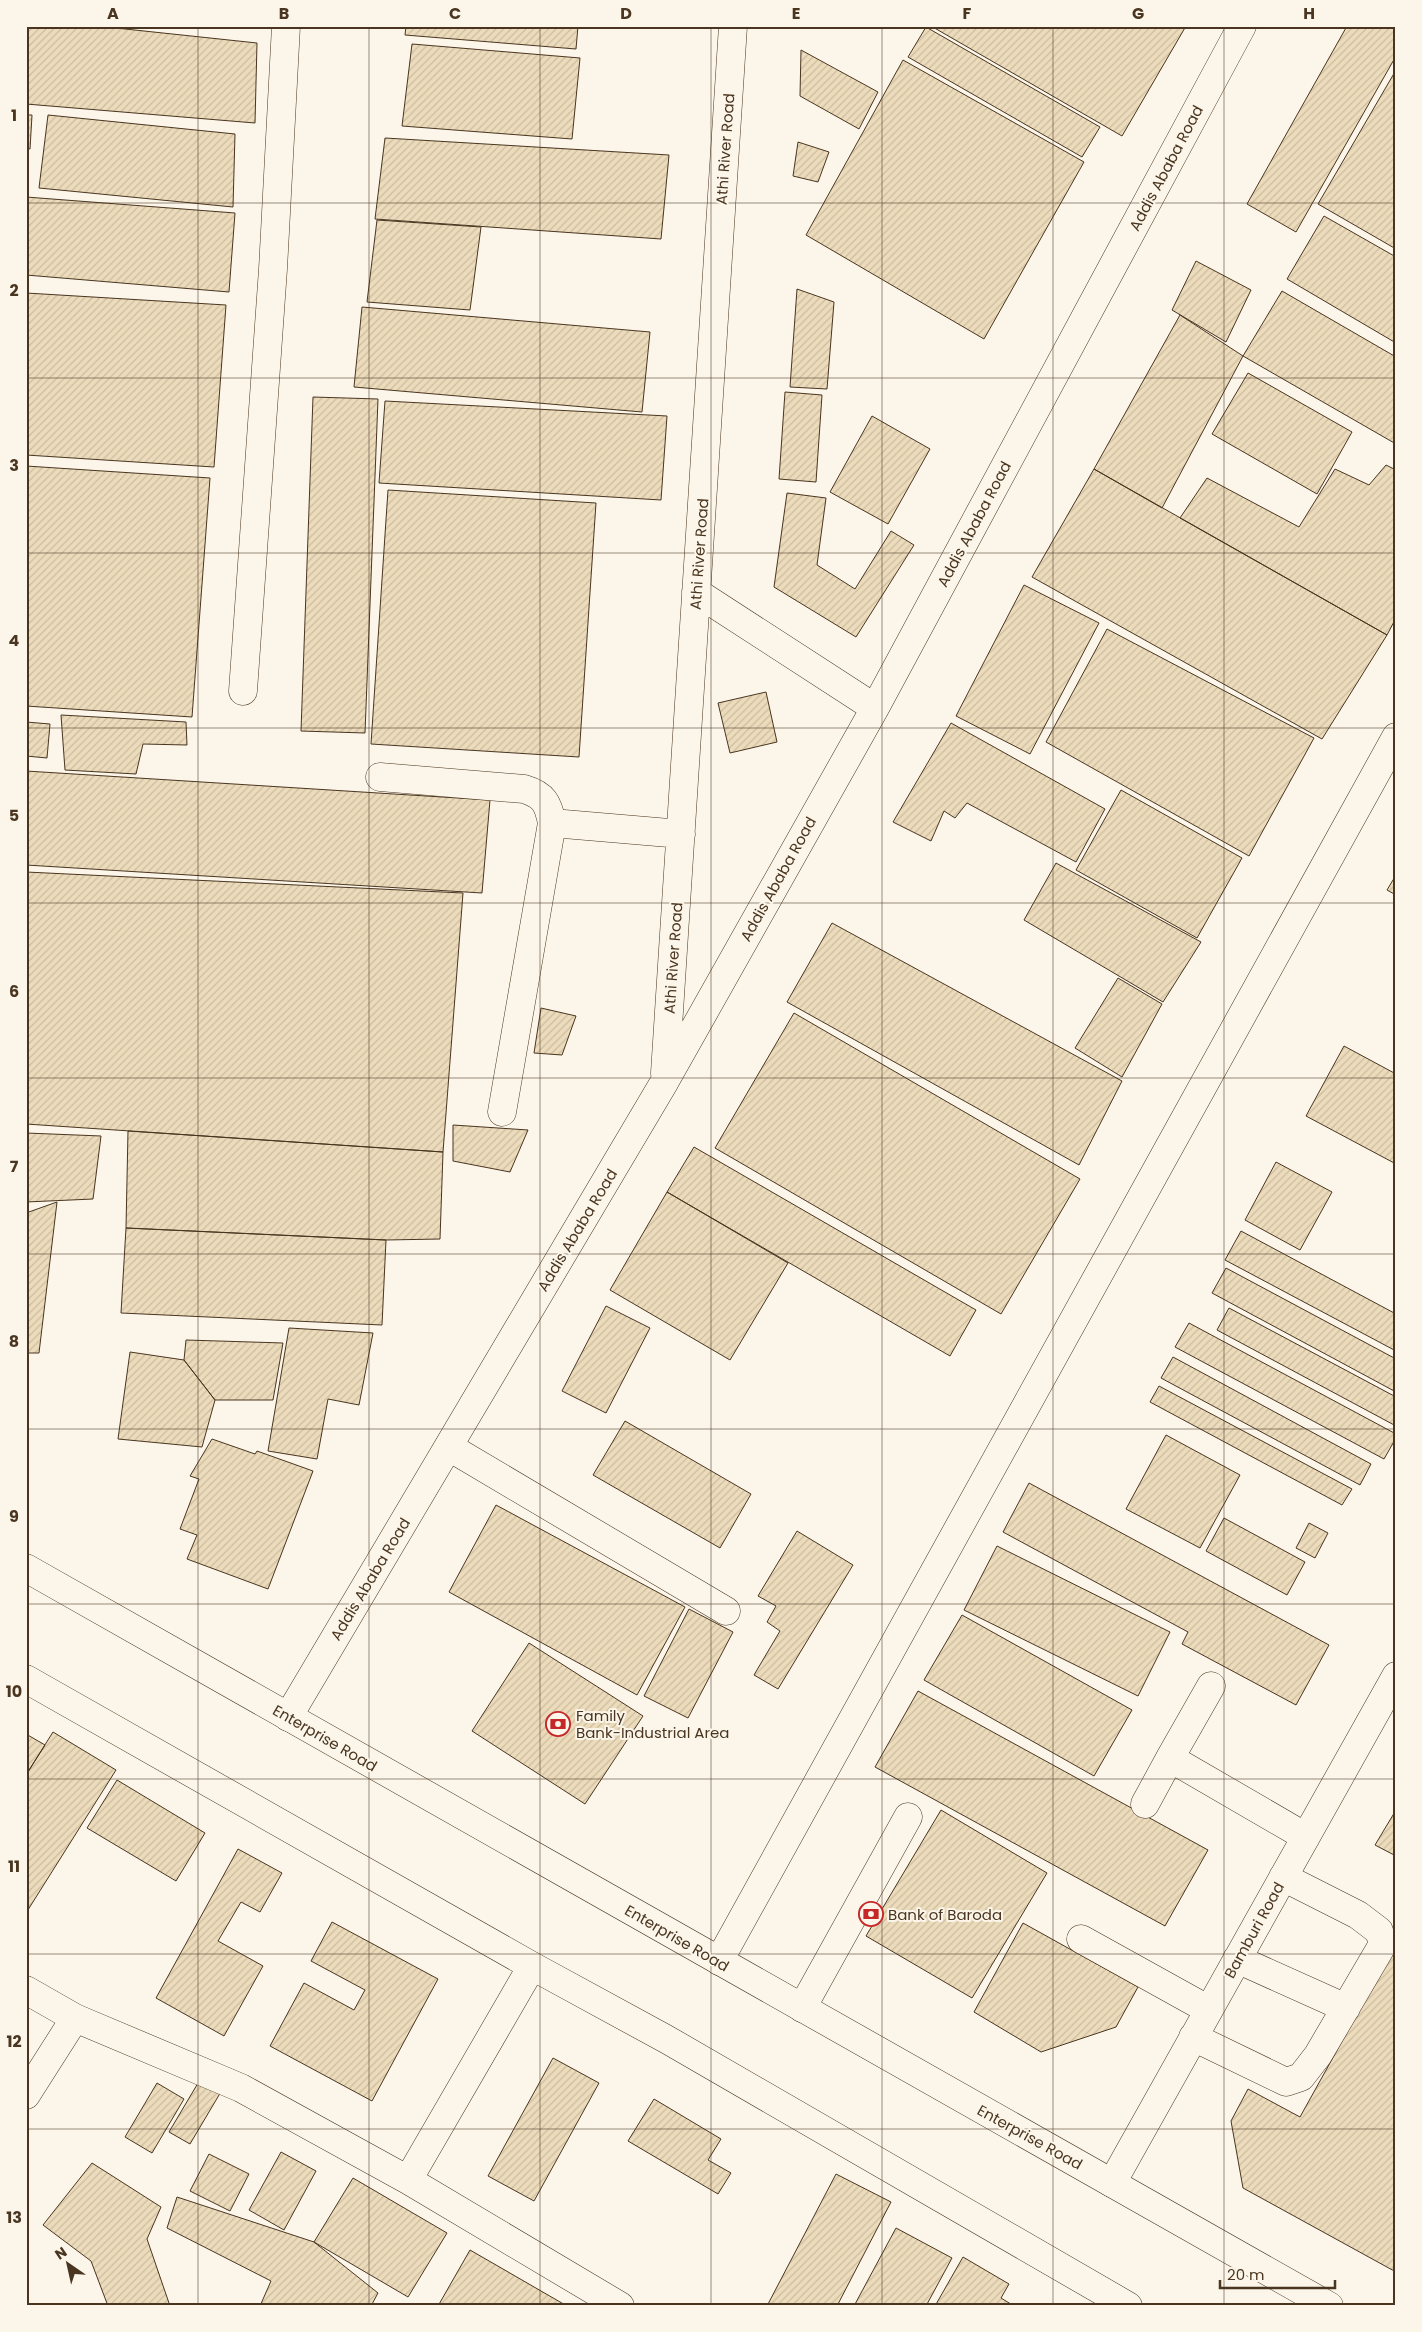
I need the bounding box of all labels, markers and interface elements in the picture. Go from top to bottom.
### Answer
text: A [107,2,119,25]
text: B [279,2,289,25]
text: C [449,2,461,25]
text: D [620,2,632,25]
text: E [792,2,800,25]
text: F [963,2,972,25]
text: G [1132,2,1144,25]
text: H [1303,2,1315,25]
street label: Athi River Road [711,92,739,206]
street label: Addis Ababa Road [1124,101,1208,235]
text: 1 [11,104,17,127]
text: 2 [9,279,19,302]
text: 3 [9,454,19,477]
street label: Addis Ababa Road [932,457,1016,591]
street label: Athi River Road [685,497,713,611]
text: 4 [9,629,20,652]
text: 5 [9,804,19,827]
street label: Addis Ababa Road [735,813,821,945]
street label: Athi River Road [659,901,687,1015]
text: 6 [9,980,19,1003]
text: 7 [10,1155,19,1178]
street label: Addis Ababa Road [532,1165,622,1295]
text: 8 [9,1330,19,1353]
text: 9 [9,1505,19,1528]
street label: Addis Ababa Road [325,1514,415,1644]
text: 10 [6,1680,22,1703]
street label: Enterprise Road [269,1700,381,1776]
place label: Family Bank-Industrial Area [576,1705,730,1743]
bank icon: Family Bank-Industrial Area [545,1711,571,1737]
text: 11 [8,1855,20,1878]
street label: Bamburi Road [1219,1878,1289,1982]
street label: Enterprise Road [621,1900,733,1976]
bank icon: Bank of Baroda [858,1901,884,1927]
place label: Bank of Baroda [888,1904,1002,1925]
text: 12 [6,2030,22,2053]
street label: Enterprise Road [974,2099,1086,2175]
text: 13 [6,2206,22,2229]
north arrow [42,2240,92,2290]
text: N [51,2242,71,2264]
scale bar [1220,2257,1334,2289]
text: 20 m [1227,2264,1265,2285]

